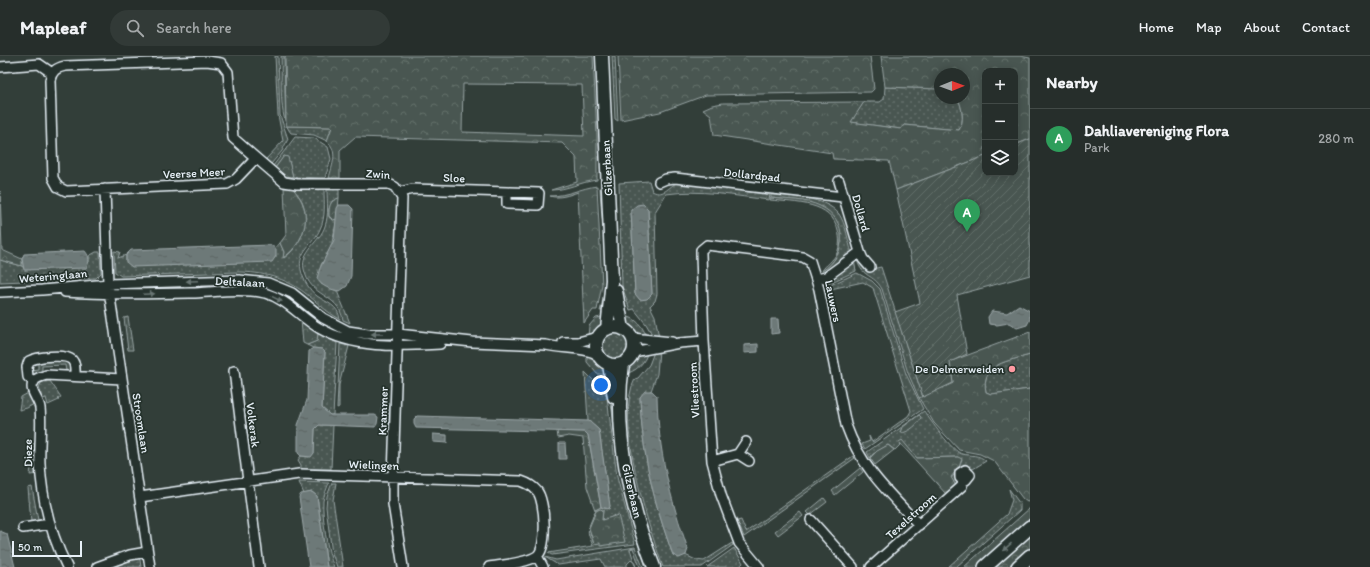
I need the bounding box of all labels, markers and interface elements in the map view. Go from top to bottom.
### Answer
search box [110,10,390,46]
text: Mapleaf [20,16,86,39]
icon: search [124,17,146,39]
text: Search here [156,19,232,37]
text: Home [1139,19,1174,36]
text: Map [1196,19,1222,36]
text: About [1244,19,1280,36]
text: Contact [1302,19,1350,36]
north arrow [934,68,970,104]
map controls [982,68,1018,176]
button: + [982,68,1018,104]
text: Nearby [1046,72,1098,92]
button: − [982,104,1018,140]
text: Dahliavereniging Flora [1084,122,1229,140]
text: A [1055,131,1063,146]
text: 280 m [1318,131,1354,146]
street label: Gilzerbaan [599,139,615,196]
button: layers [982,140,1018,176]
text: Park [1084,140,1110,155]
street label: Veerse Meer [163,164,226,182]
street label: Dollardpad [723,165,781,185]
street label: Zwin [365,166,391,182]
street label: Sloe [443,171,466,185]
street label: Dollard [849,193,873,234]
pin: A [954,199,980,232]
street label: Weteringlaan [18,266,88,286]
street label: Deltalaan [215,274,266,290]
one-way arrow [185,278,198,284]
street label: Lauwers [822,279,844,323]
one-way arrow [143,291,156,297]
one-way arrow [272,296,283,302]
one-way arrow [370,331,383,337]
street label: Vliestroom [686,361,702,418]
place label: De Delmerweiden [915,362,1004,376]
marker: De Delmerweiden [1007,364,1017,374]
your location [591,375,611,395]
street label: Krammer [375,386,391,436]
street label: Stroomlaan [129,392,153,455]
street label: Volkerak [243,402,263,449]
street label: Dieze [21,439,35,467]
street label: Wielingen [348,457,400,473]
street label: Gilzerbaan [619,462,645,520]
street label: Texelstroom [883,490,939,542]
scale bar [12,539,82,558]
text: 50 m [18,541,42,554]
one-way arrow [1002,543,1013,552]

